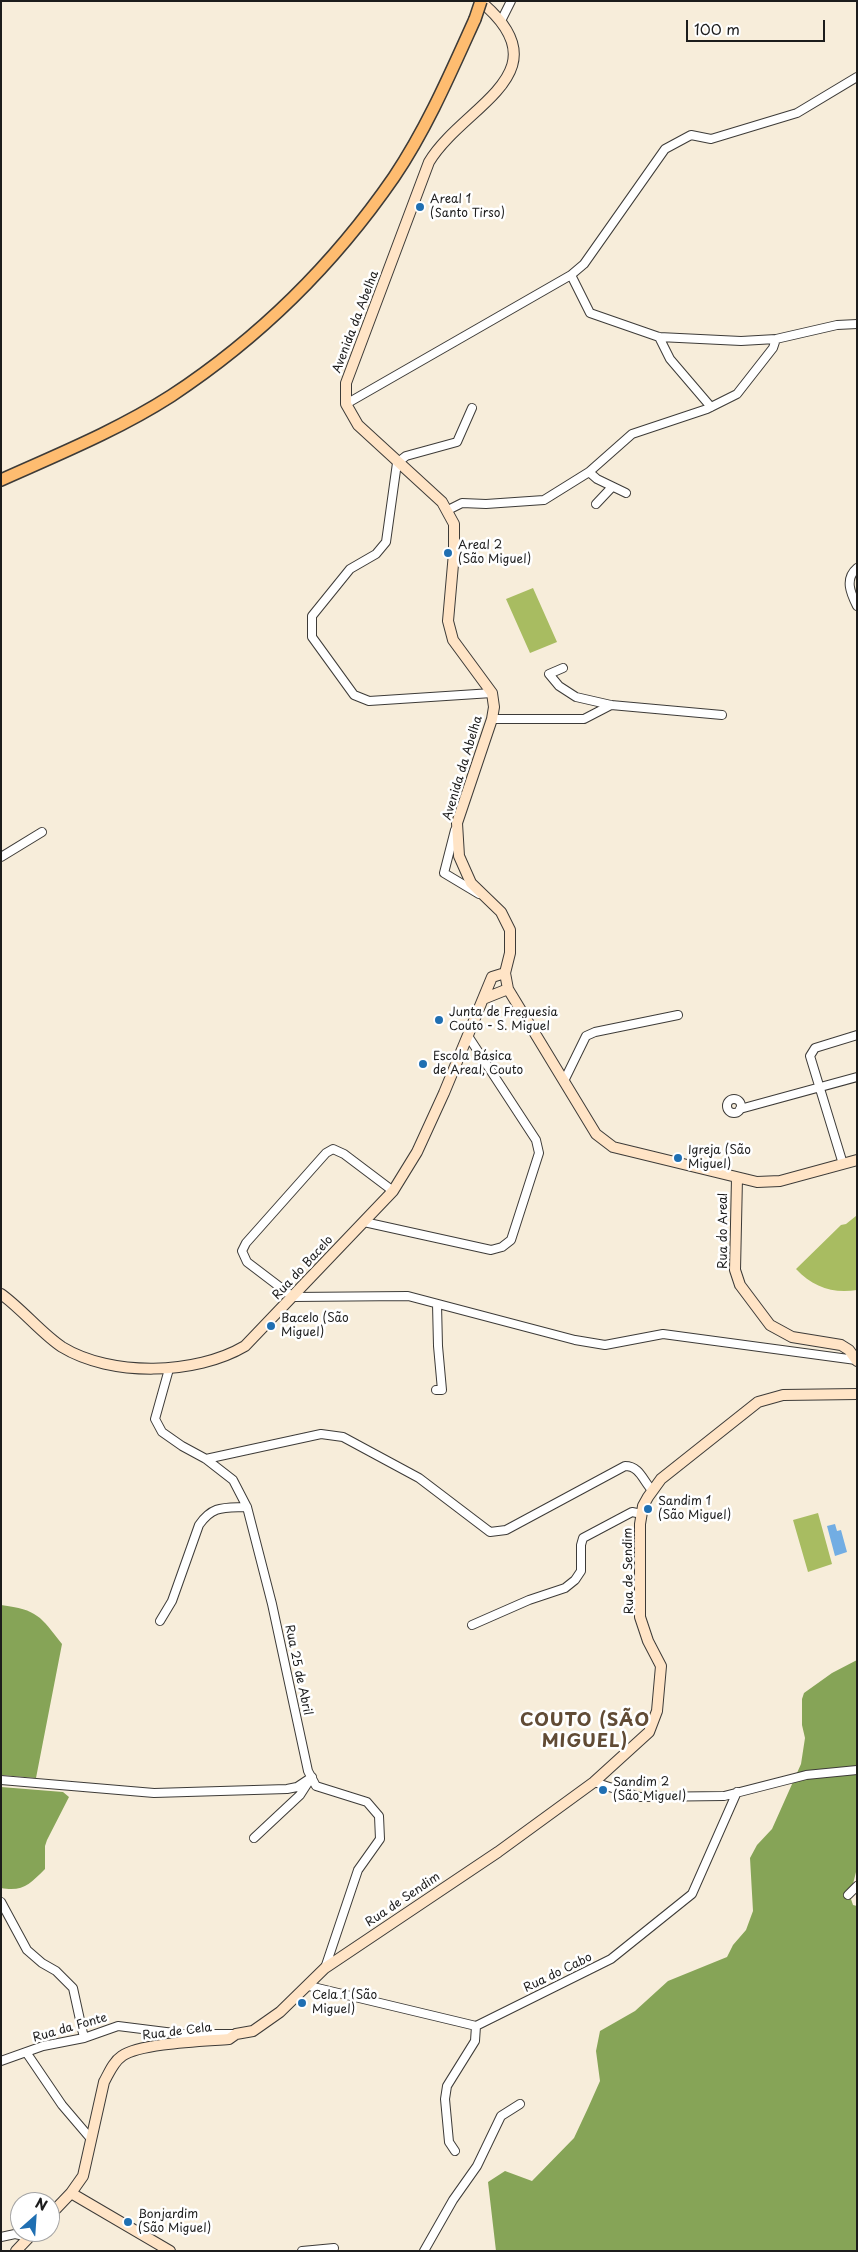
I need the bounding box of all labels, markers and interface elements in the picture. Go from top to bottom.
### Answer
scale bar [688,10,827,42]
text: 100 m [694,17,740,40]
place label: Areal 1 (Santo Tirso) [430,193,505,221]
marker: Areal 1 (Santo Tirso) [414,201,426,213]
street label: Avenida da Abelha [330,269,382,375]
place label: Areal 2 (São Miguel) [458,539,531,567]
marker: Areal 2 (São Miguel) [442,547,454,559]
street label: Avenida da Abelha [440,714,486,822]
place label: Junta de Freguesia Couto - S. Miguel [449,1006,558,1034]
marker: Junta de Freguesia Couto - S. Miguel [433,1014,445,1026]
place label: Escola Básica de Areal, Couto [433,1050,523,1078]
marker: Escola Básica de Areal, Couto [417,1058,429,1070]
place label: Igreja (São Miguel) [688,1144,751,1172]
marker: Igreja (São Miguel) [672,1152,684,1164]
street label: Rua do Areal [717,1193,731,1269]
street label: Rua do Bacelo [270,1233,336,1303]
place label: Bacelo (São Miguel) [281,1312,349,1340]
marker: Bacelo (São Miguel) [265,1320,277,1332]
place label: Sandim 1 (São Miguel) [658,1495,731,1523]
marker: Sandim 1 (São Miguel) [642,1503,654,1515]
street label: Rua de Sendim [621,1527,637,1615]
street label: Rua 25 de Abril [281,1623,315,1717]
district label: COUTO (SÃO MIGUEL) [519,1710,651,1752]
place label: Sandim 2 (São Miguel) [613,1776,686,1804]
marker: Sandim 2 (São Miguel) [597,1784,609,1796]
street label: Rua de Sendim [363,1870,443,1930]
street label: Rua do Cabo [521,1950,595,1996]
place label: Cela 1 (São Miguel) [312,1989,377,2017]
marker: Cela 1 (São Miguel) [296,1997,308,2009]
street label: Rua da Fonte [31,2011,109,2045]
street label: Rua de Cela [141,2021,213,2043]
north arrow [10,2192,60,2242]
text: N [32,2192,51,2216]
place label: Bonjardim (São Miguel) [138,2208,211,2236]
marker: Bonjardim (São Miguel) [122,2216,134,2228]

